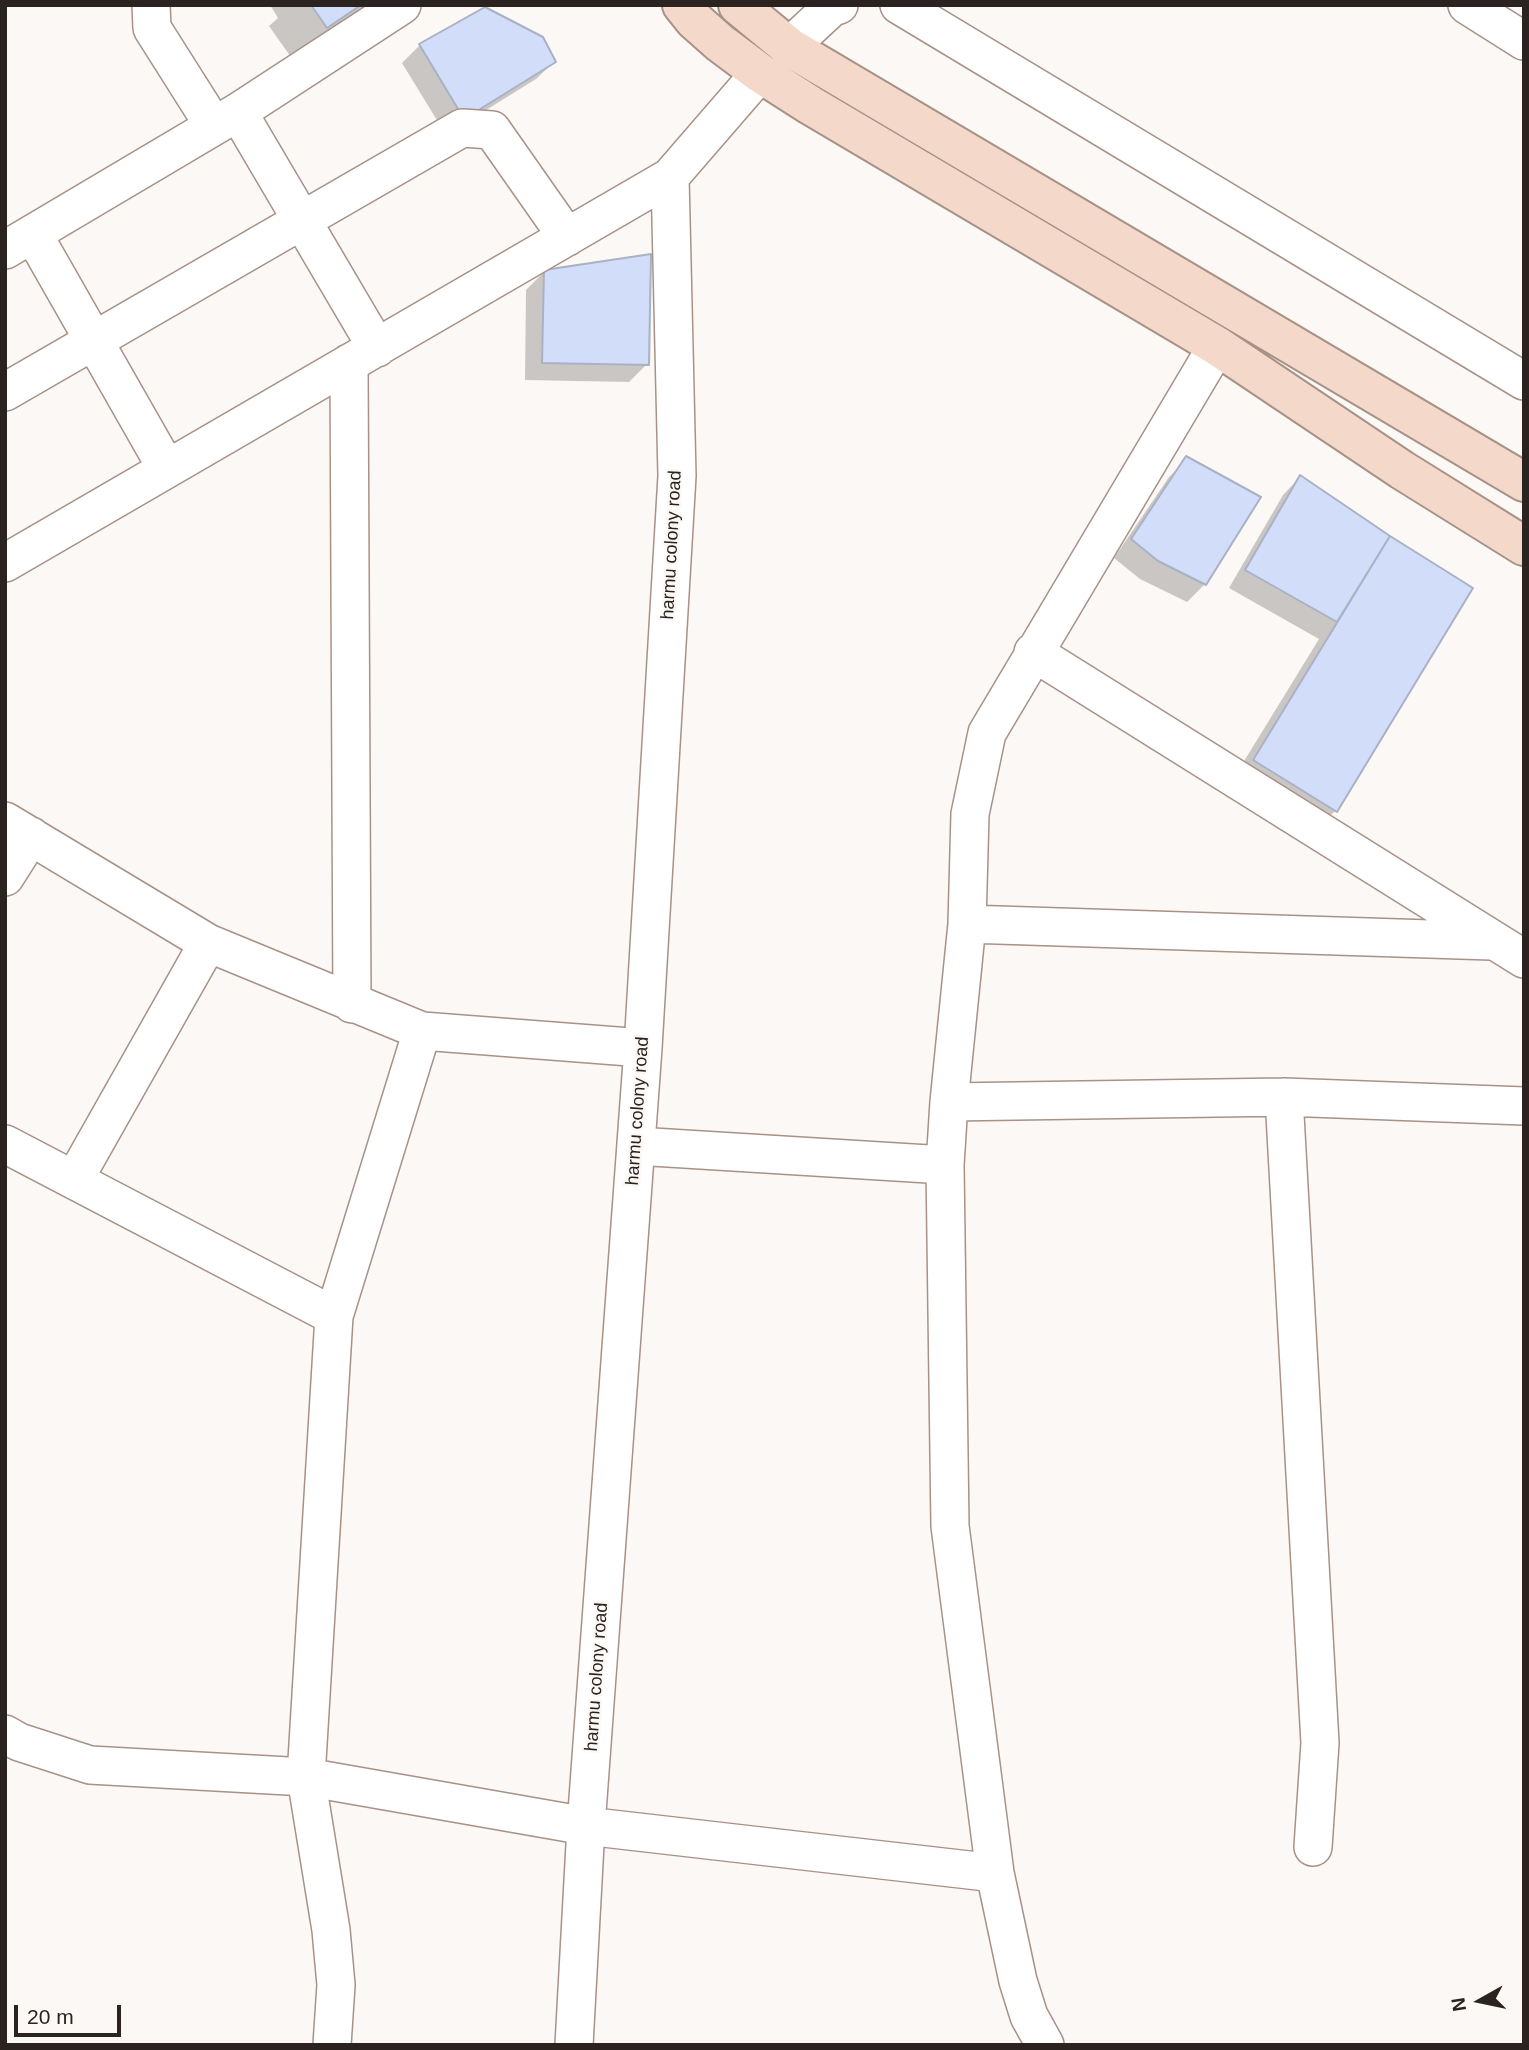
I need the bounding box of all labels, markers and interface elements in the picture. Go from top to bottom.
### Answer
street label: harmu colony road [657,470,687,620]
street label: harmu colony road [622,1036,654,1186]
street label: harmu colony road [581,1602,613,1752]
north arrow [1445,1966,1515,2036]
scale bar [18,1990,124,2034]
text: N [1447,1996,1470,2013]
text: 20 m [27,2005,74,2028]

